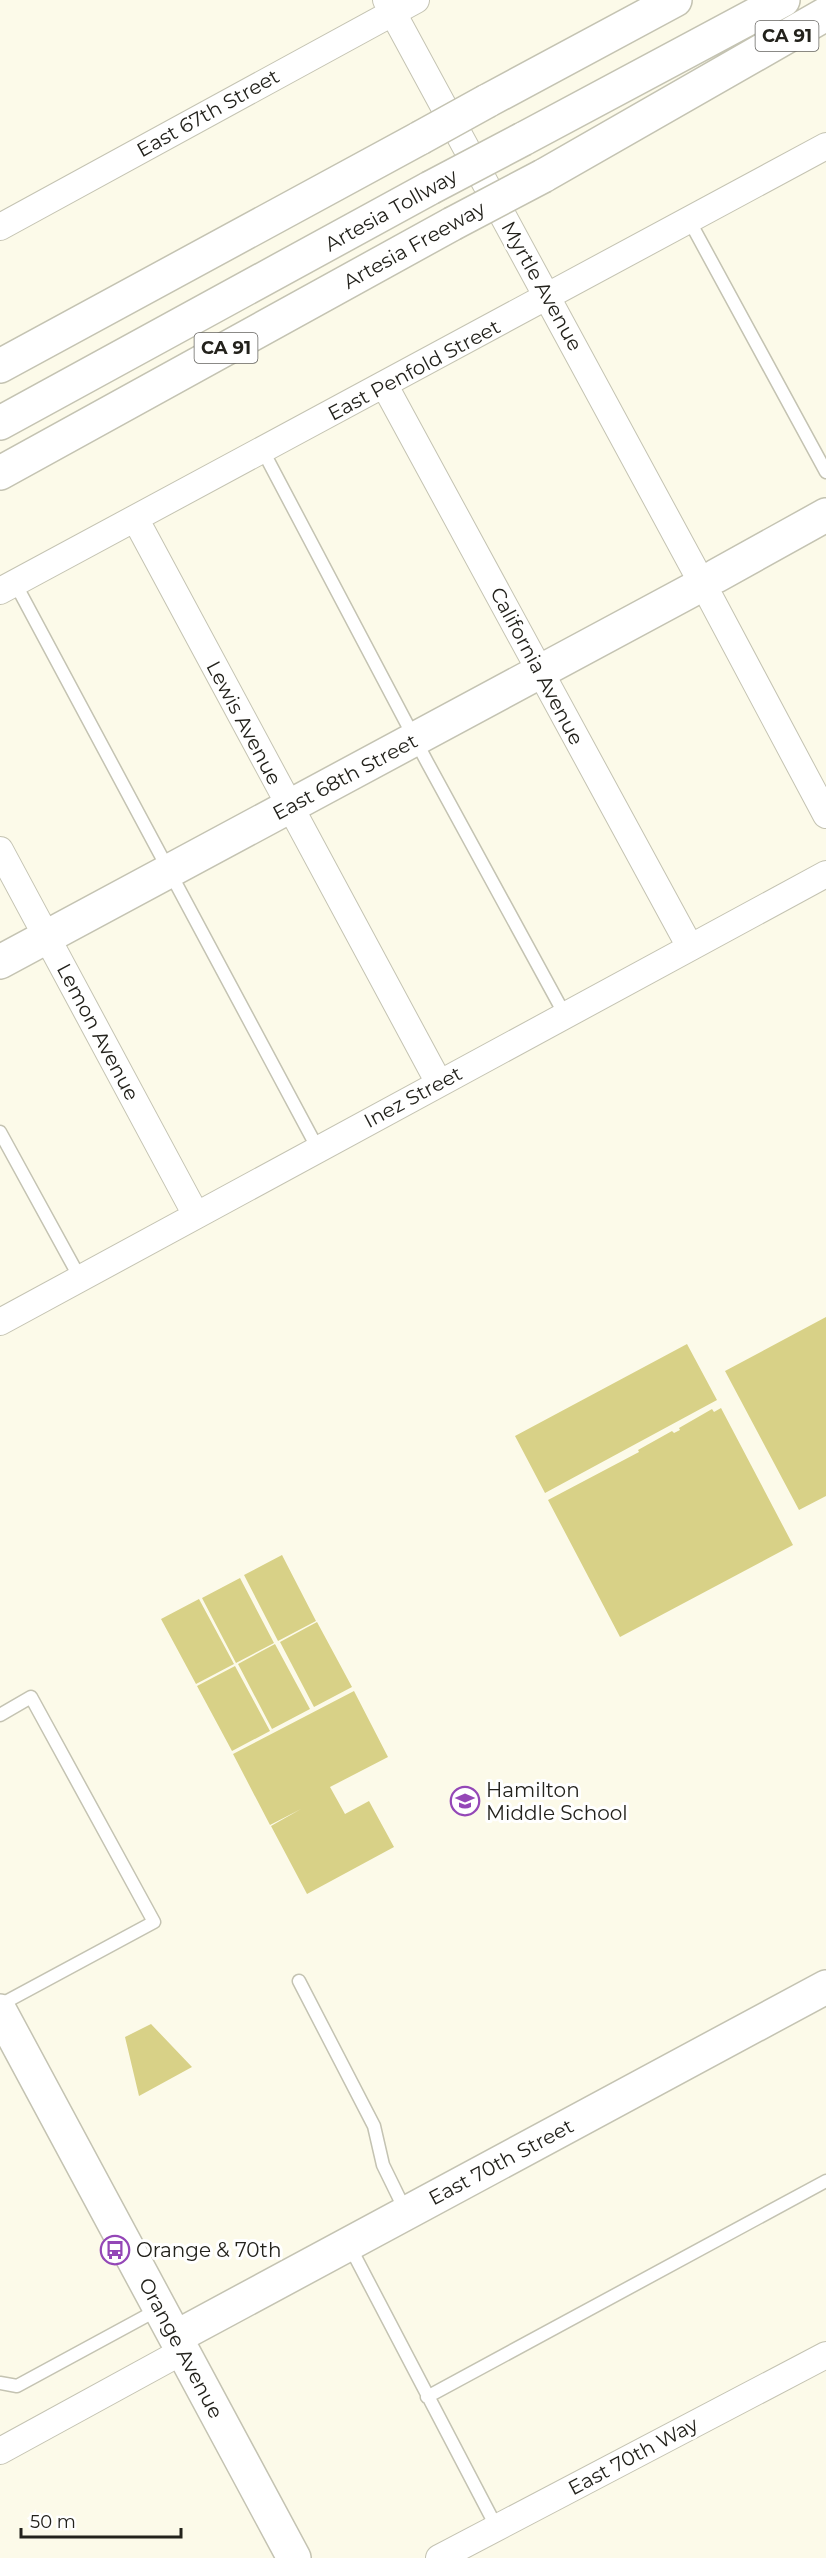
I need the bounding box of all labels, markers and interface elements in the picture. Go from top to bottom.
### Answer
road number: CA 91 [756,21,818,51]
street label: East 67th Street [133,64,283,162]
street label: Artesia Tollway [321,164,462,256]
street label: Artesia Freeway [339,196,489,294]
street label: Myrtle Avenue [496,217,588,355]
street label: East Penfold Street [324,314,504,426]
road number: CA 91 [194,333,258,363]
street label: California Avenue [485,583,589,749]
street label: Lewis Avenue [201,657,287,789]
street label: East 68th Street [269,729,421,825]
street label: Lemon Avenue [52,959,144,1105]
street label: Inez Street [360,1061,466,1133]
place label: Hamilton Middle School [486,1778,628,1825]
school or university icon: Hamilton Middle School [449,1785,481,1817]
street label: East 70th Street [425,2114,577,2210]
bus stop icon: Orange & 70th [99,2234,131,2266]
place label: Orange & 70th [136,2238,281,2262]
street label: Orange Avenue [134,2274,228,2422]
street label: East 70th Way [564,2412,702,2500]
scale bar [21,2501,182,2539]
text: 50 m [30,2511,76,2533]

